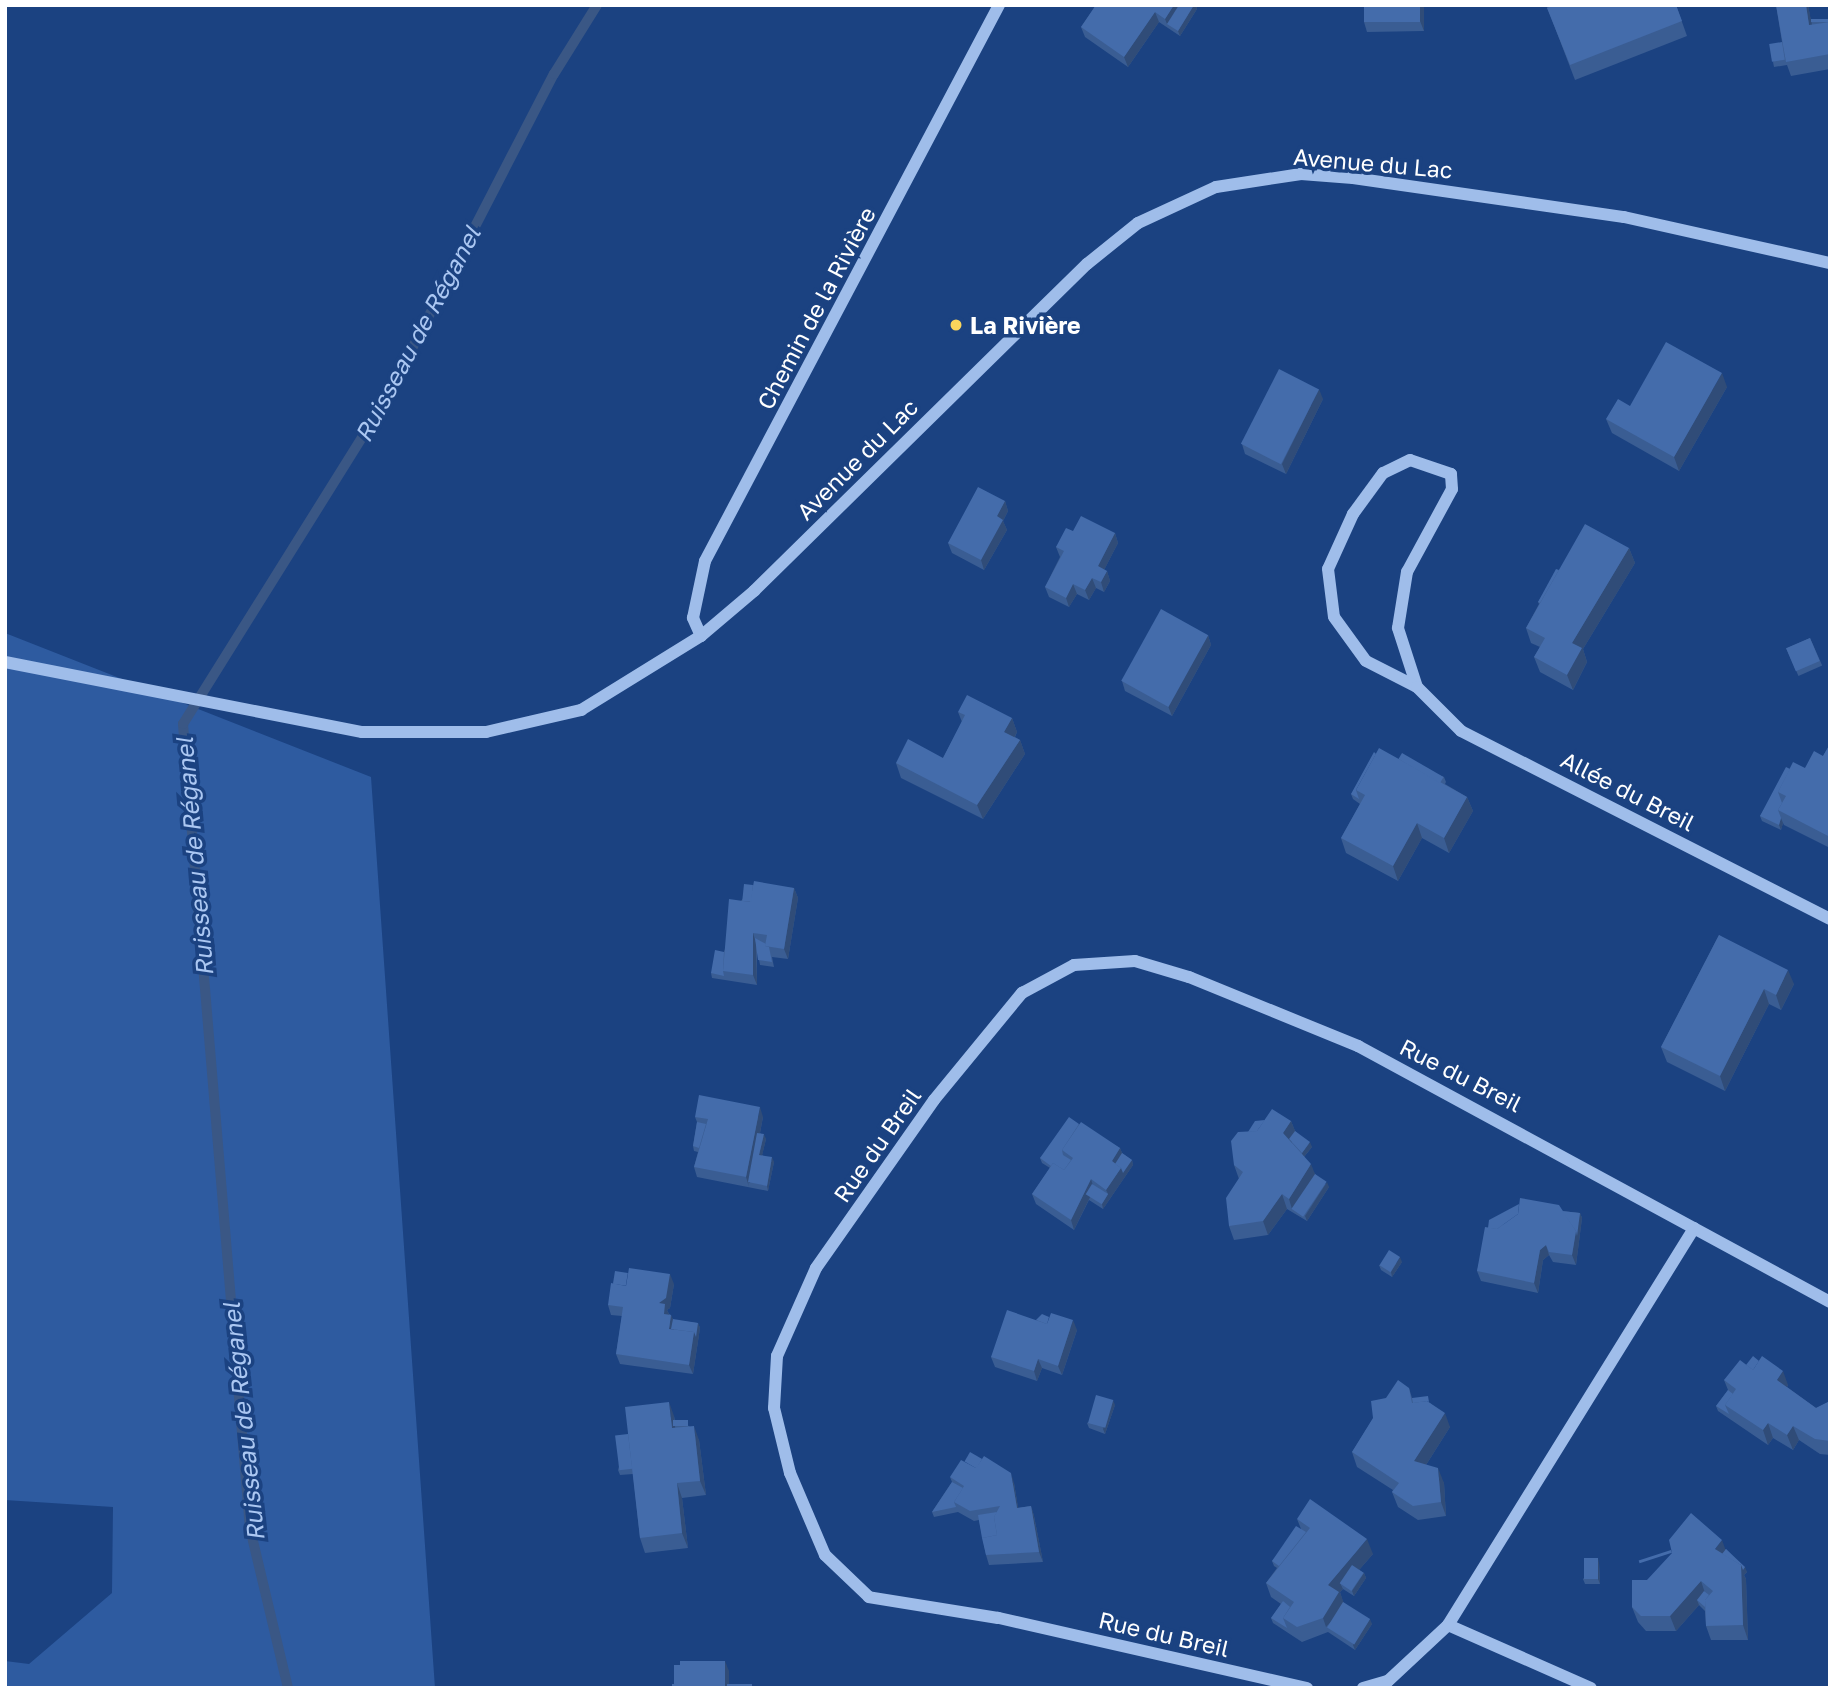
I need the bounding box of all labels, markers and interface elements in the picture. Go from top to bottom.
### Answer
street label: Avenue du Lac [1292,142,1454,184]
street label: Chemin de la Rivière [751,202,881,414]
water label: Ruisseau de Réganel [348,221,486,447]
place label: La Rivière [970,311,1081,339]
marker: La Rivière [948,317,964,333]
street label: Avenue du Lac [791,393,923,525]
water label: Ruisseau de Réganel [169,736,219,978]
street label: Allée du Breil [1556,745,1700,837]
street label: Rue du Breil [1395,1033,1527,1117]
street label: Rue du Breil [828,1083,926,1207]
water label: Ruisseau de Réganel [216,1301,270,1543]
street label: Rue du Breil [1096,1606,1232,1662]

